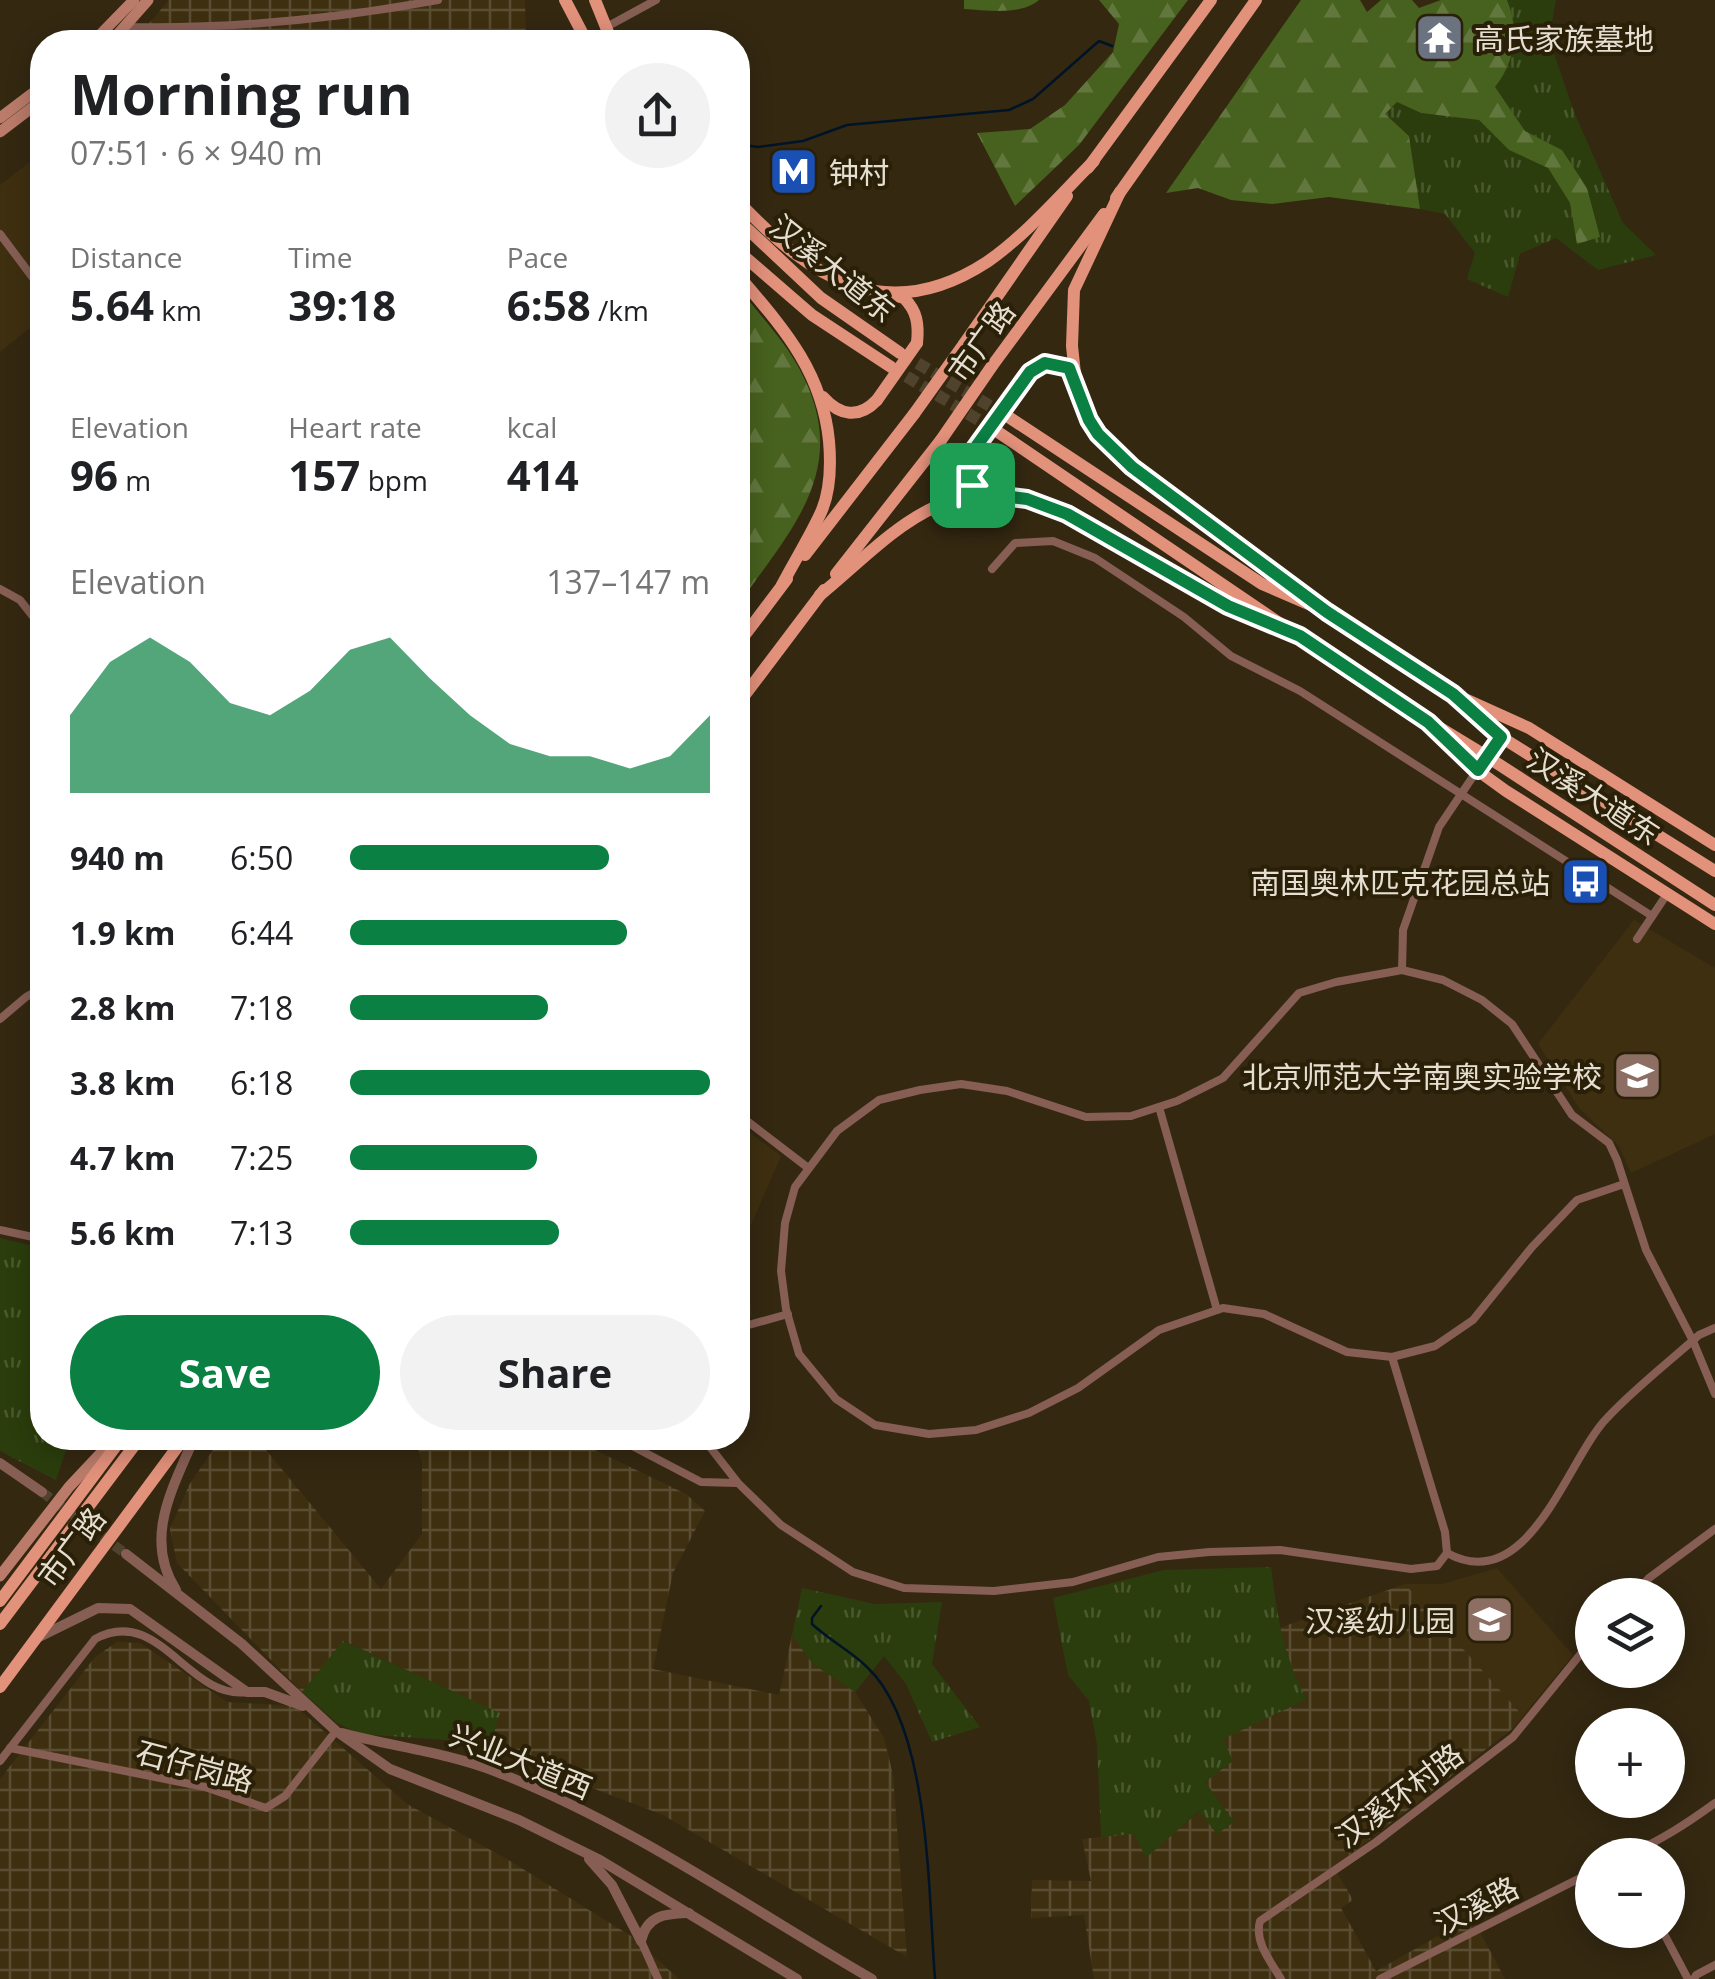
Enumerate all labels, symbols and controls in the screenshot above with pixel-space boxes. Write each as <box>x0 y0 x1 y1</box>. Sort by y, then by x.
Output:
temple icon: 高氏家族墓地 <box>1413 12 1465 64</box>
place label: 高氏家族墓地 <box>1474 18 1654 59</box>
text: Morning run <box>70 56 413 131</box>
button: share <box>605 63 710 168</box>
text: 07:51 · 6 × 940 m <box>70 131 323 174</box>
metro station icon: 钟村 <box>768 146 820 198</box>
place label: 钟村 <box>829 152 889 193</box>
street label: 汉溪大道东 <box>762 205 904 331</box>
text: Distance <box>70 238 183 276</box>
text: Time <box>288 238 352 276</box>
text: Pace <box>507 238 568 276</box>
text: 5.64 <box>70 276 154 333</box>
text: 39:18 <box>288 276 396 333</box>
text: 6:58 <box>507 276 591 333</box>
text: km <box>154 291 202 329</box>
text: /km <box>591 291 649 329</box>
street label: 市广路 <box>938 293 1024 389</box>
text: Elevation <box>70 408 189 446</box>
text: Heart rate <box>288 408 422 446</box>
text: kcal <box>507 408 557 446</box>
pin <box>930 443 1015 528</box>
text: 96 <box>70 446 118 503</box>
text: 157 <box>288 446 360 503</box>
text: 414 <box>507 446 579 503</box>
icon: arrive <box>945 458 1000 513</box>
text: m <box>118 461 151 499</box>
text: bpm <box>360 461 428 499</box>
text: Elevation <box>70 560 206 603</box>
text: 137–147 m <box>546 560 710 603</box>
street label: 汉溪大道东 <box>1520 738 1668 854</box>
text: 940 m <box>70 836 165 879</box>
text: 6:50 <box>230 836 293 879</box>
bus stop icon: 南国奥林匹克花园总站 <box>1559 856 1611 908</box>
place label: 南国奥林匹克花园总站 <box>1250 862 1550 903</box>
text: 1.9 km <box>70 911 175 954</box>
text: 6:44 <box>230 911 293 954</box>
text: 2.8 km <box>70 986 175 1029</box>
text: 7:18 <box>230 986 293 1029</box>
school or university icon: 北京师范大学南奥实验学校 <box>1611 1050 1663 1102</box>
place label: 北京师范大学南奥实验学校 <box>1242 1056 1602 1097</box>
text: 3.8 km <box>70 1061 175 1104</box>
text: 6:18 <box>230 1061 293 1104</box>
text: 4.7 km <box>70 1136 175 1179</box>
text: 7:25 <box>230 1136 293 1179</box>
text: 5.6 km <box>70 1211 175 1254</box>
text: 7:13 <box>230 1211 293 1254</box>
button: Save <box>70 1315 380 1430</box>
button: Share <box>400 1315 710 1430</box>
street label: 市广路 <box>28 1499 114 1595</box>
map controls <box>1575 1578 1685 1948</box>
button: layers <box>1575 1578 1685 1688</box>
school or university icon: 汉溪幼儿园 <box>1464 1594 1516 1646</box>
place label: 汉溪幼儿园 <box>1305 1600 1455 1641</box>
button: + <box>1575 1708 1685 1818</box>
street label: 兴业大道西 <box>444 1714 598 1808</box>
street label: 石仔岗路 <box>132 1731 258 1801</box>
street label: 汉溪环村路 <box>1327 1733 1471 1857</box>
button: − <box>1575 1838 1685 1948</box>
street label: 汉溪路 <box>1427 1866 1525 1944</box>

